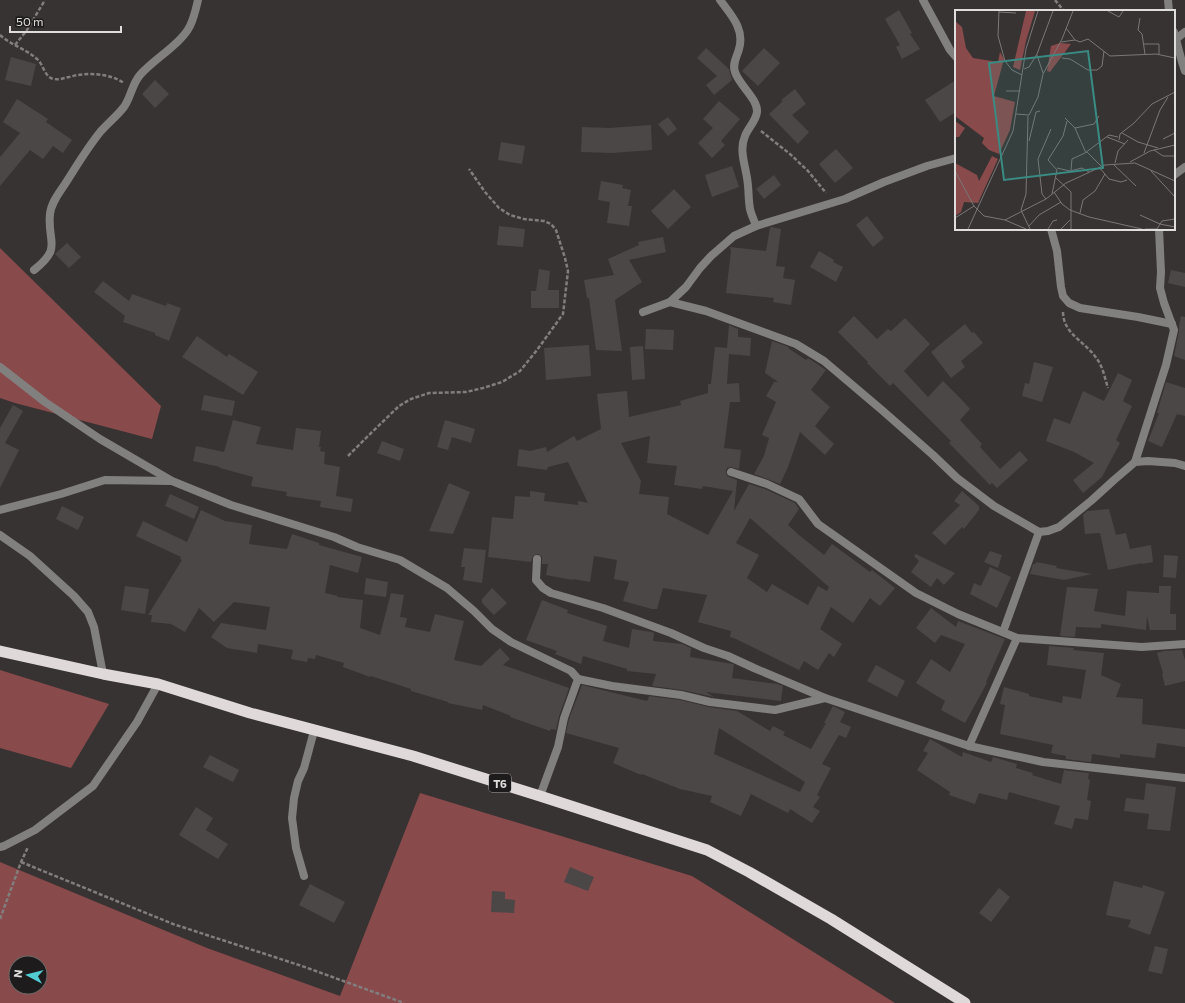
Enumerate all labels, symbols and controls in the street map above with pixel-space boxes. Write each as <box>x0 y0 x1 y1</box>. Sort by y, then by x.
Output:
scale bar <box>10 8 121 34</box>
inset map <box>955 10 1175 230</box>
text: 50 m <box>16 14 44 28</box>
road number: T6 <box>489 774 511 792</box>
north arrow <box>8 955 48 995</box>
text: N <box>11 969 25 979</box>

